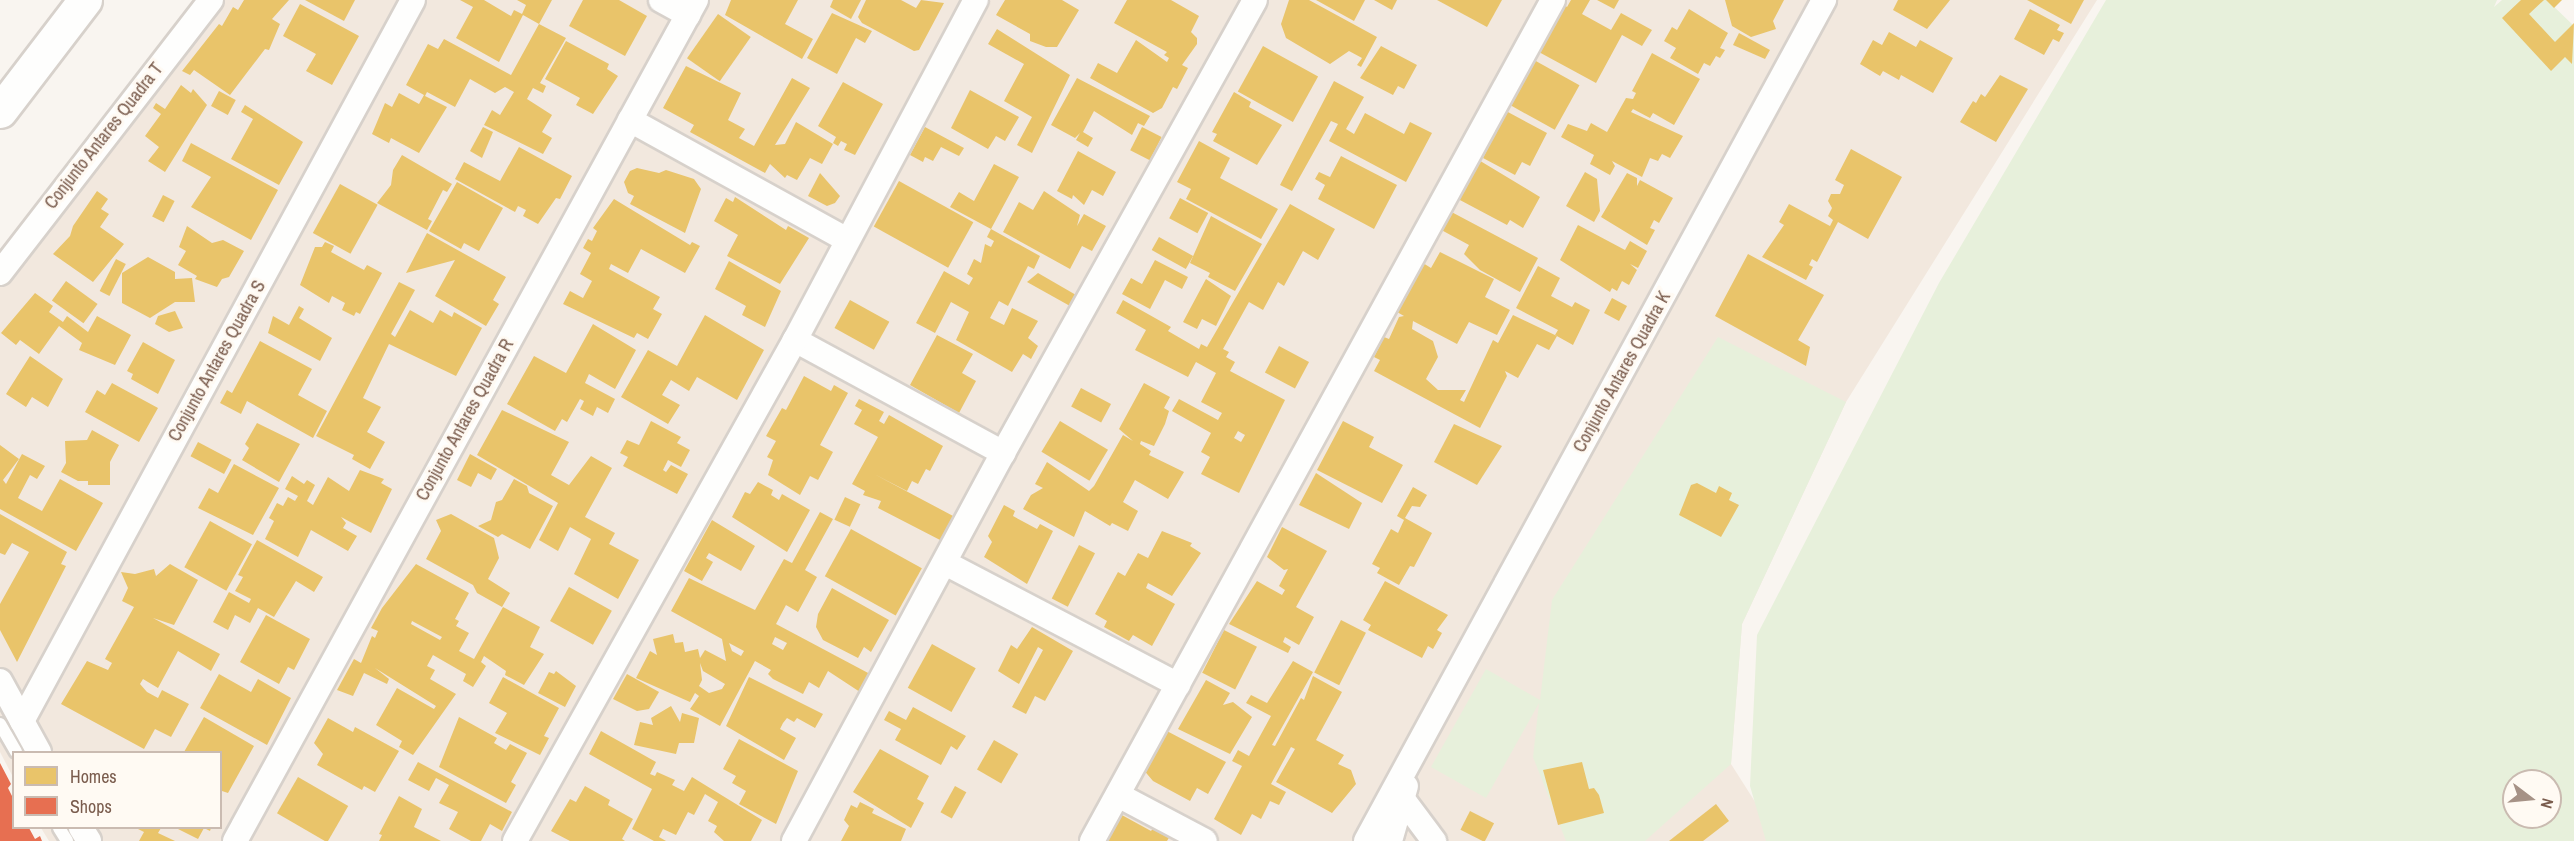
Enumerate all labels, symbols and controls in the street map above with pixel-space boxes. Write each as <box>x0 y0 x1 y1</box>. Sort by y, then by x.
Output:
street label: Conjunto Antares Quadra T <box>40 58 168 214</box>
street label: Conjunto Antares Quadra S <box>164 276 270 446</box>
street label: Conjunto Antares Quadra K <box>1569 287 1675 457</box>
street label: Conjunto Antares Quadra R <box>411 335 519 505</box>
legend <box>12 751 222 829</box>
text: Homes <box>70 764 117 789</box>
north arrow <box>2502 769 2562 829</box>
text: Shops <box>70 794 112 819</box>
text: N <box>2536 796 2559 811</box>

